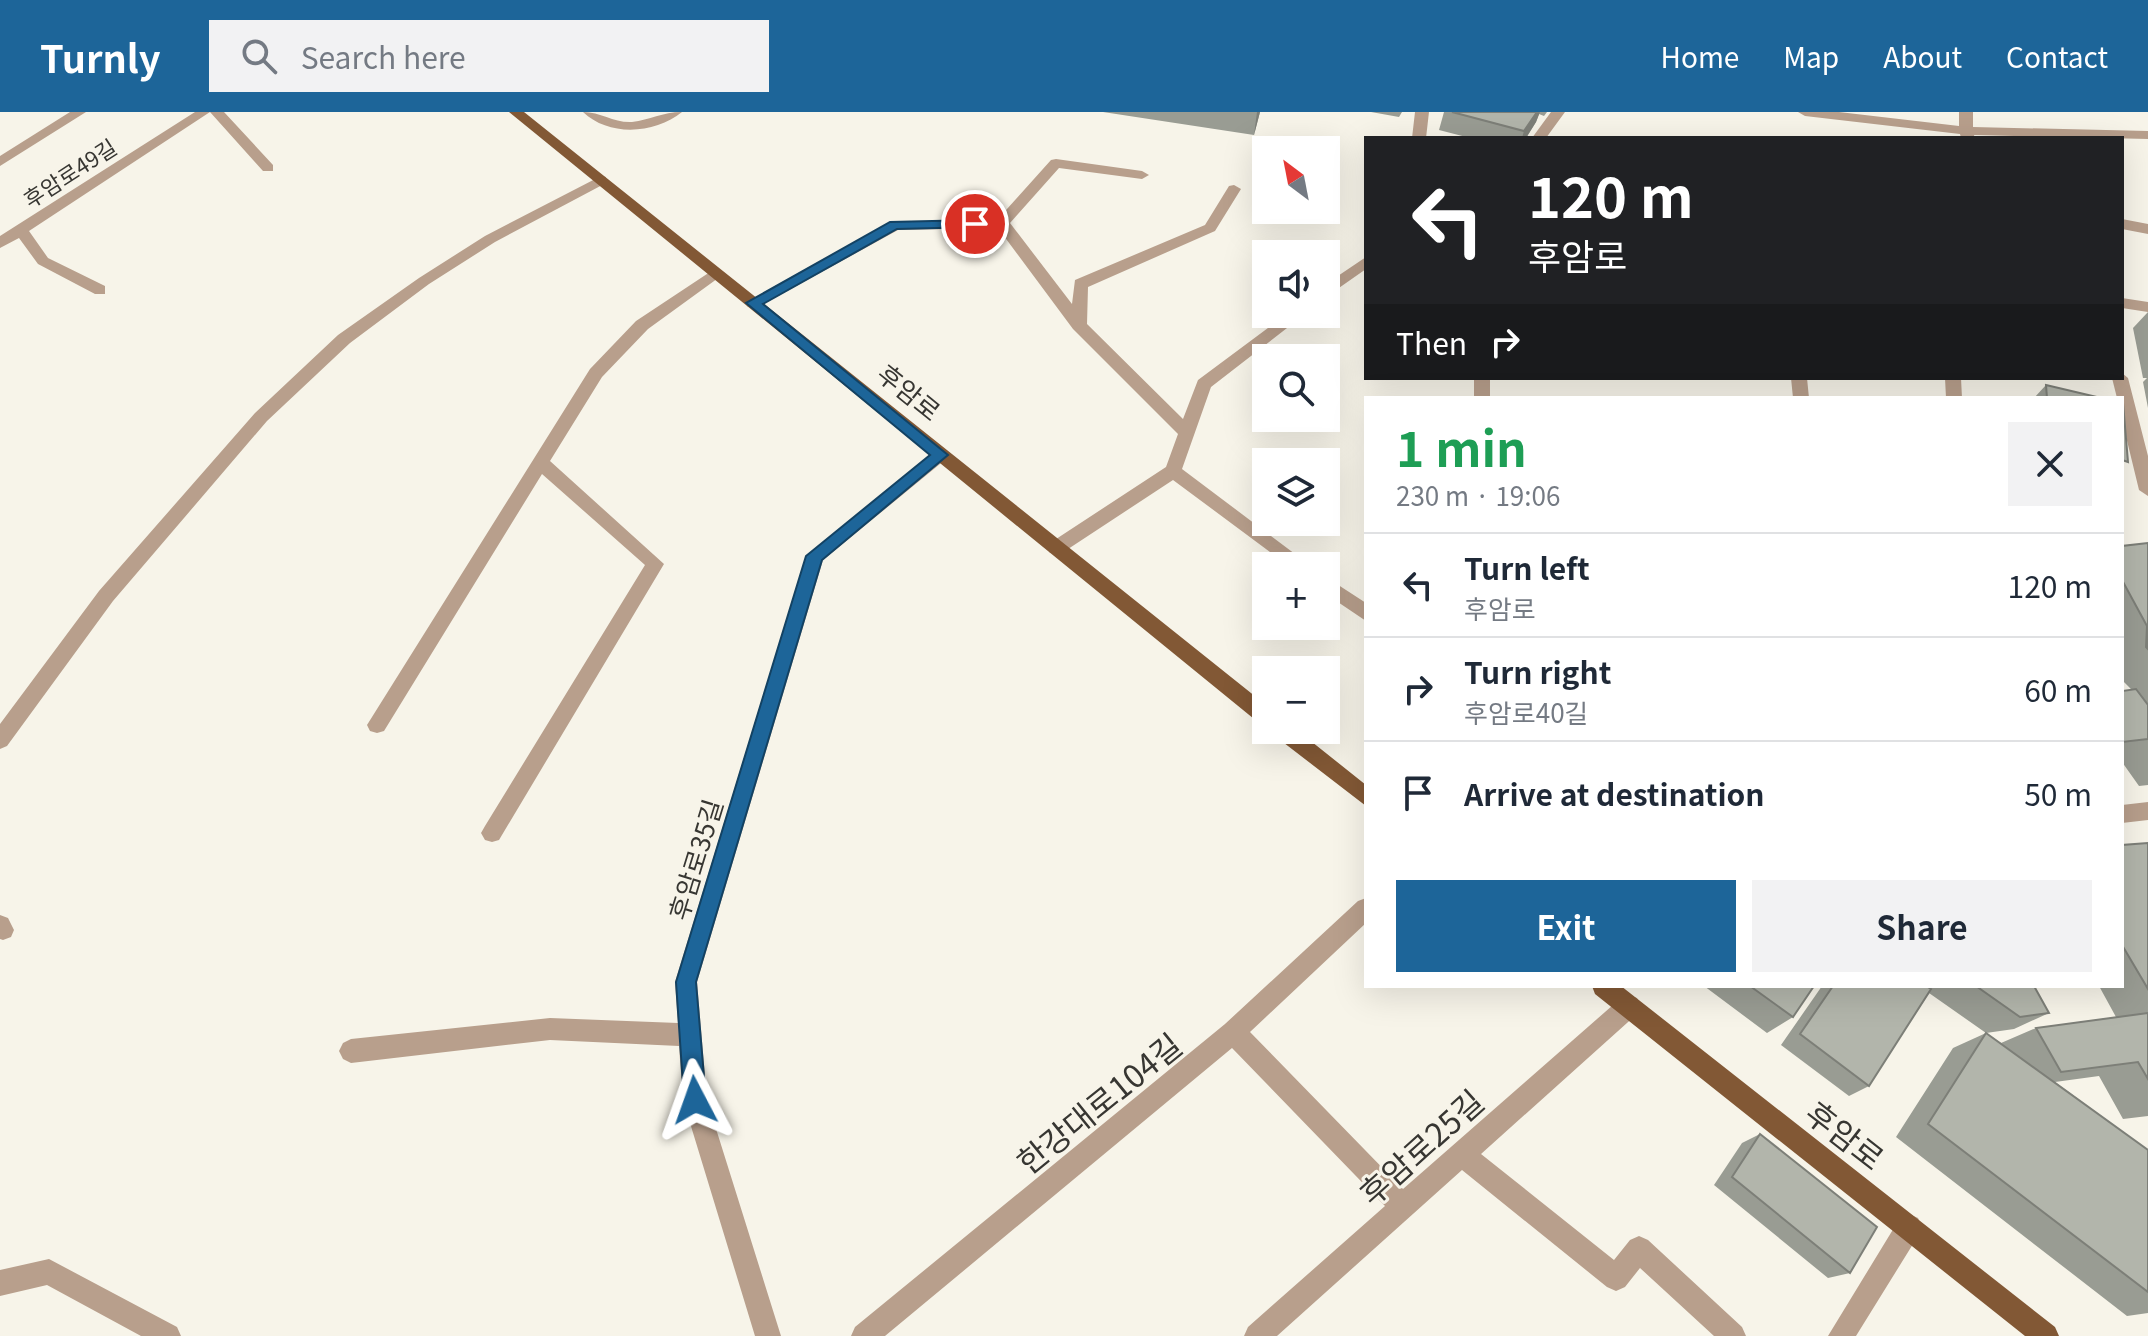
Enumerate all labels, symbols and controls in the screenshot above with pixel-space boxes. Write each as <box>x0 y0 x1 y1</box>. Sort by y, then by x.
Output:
search box <box>209 20 769 92</box>
text: Turnly <box>40 29 161 84</box>
icon: search <box>237 34 281 78</box>
text: Search here <box>301 34 466 78</box>
text: Home <box>1661 36 1739 76</box>
text: Map <box>1783 36 1839 76</box>
text: About <box>1883 36 1962 76</box>
text: Contact <box>2006 36 2108 76</box>
street label: 후암로49길 <box>16 130 122 214</box>
north arrow <box>1252 136 1340 224</box>
map controls <box>1252 136 1340 744</box>
text: 120 m <box>1528 153 1694 234</box>
icon: left <box>1396 168 1500 272</box>
pin <box>941 190 1009 258</box>
icon: arrive <box>953 202 997 246</box>
text: 후암로 <box>1528 228 1627 280</box>
button: sound <box>1252 240 1340 328</box>
text: Then <box>1396 320 1467 364</box>
icon: right <box>1483 320 1527 364</box>
button: search <box>1252 344 1340 432</box>
street label: 후암로 <box>870 354 950 428</box>
text: 1 min <box>1396 411 1527 481</box>
button: close <box>2008 422 2092 506</box>
button: layers <box>1252 448 1340 536</box>
text: 230 m · 19:06 <box>1396 476 1560 513</box>
text: Turn left <box>1464 545 1590 589</box>
button: + <box>1252 552 1340 640</box>
icon: left <box>1396 563 1440 607</box>
text: 120 m <box>2008 563 2092 607</box>
text: 후암로 <box>1464 589 1536 626</box>
text: Turn right <box>1464 649 1611 693</box>
button: − <box>1252 656 1340 744</box>
icon: right <box>1396 667 1440 711</box>
text: 60 m <box>2024 667 2092 711</box>
text: 후암로40길 <box>1464 693 1589 730</box>
icon: arrive <box>1396 771 1440 815</box>
text: Arrive at destination <box>1464 771 1765 815</box>
text: 50 m <box>2024 771 2092 815</box>
street label: 후암로35길 <box>658 794 730 924</box>
button: Exit <box>1396 880 1736 972</box>
button: Share <box>1752 880 2092 972</box>
street label: 한강대로104길 <box>1006 1021 1190 1183</box>
position arrow <box>653 1058 737 1142</box>
street label: 후암로25길 <box>1348 1078 1492 1214</box>
street label: 후암로 <box>1797 1089 1895 1179</box>

